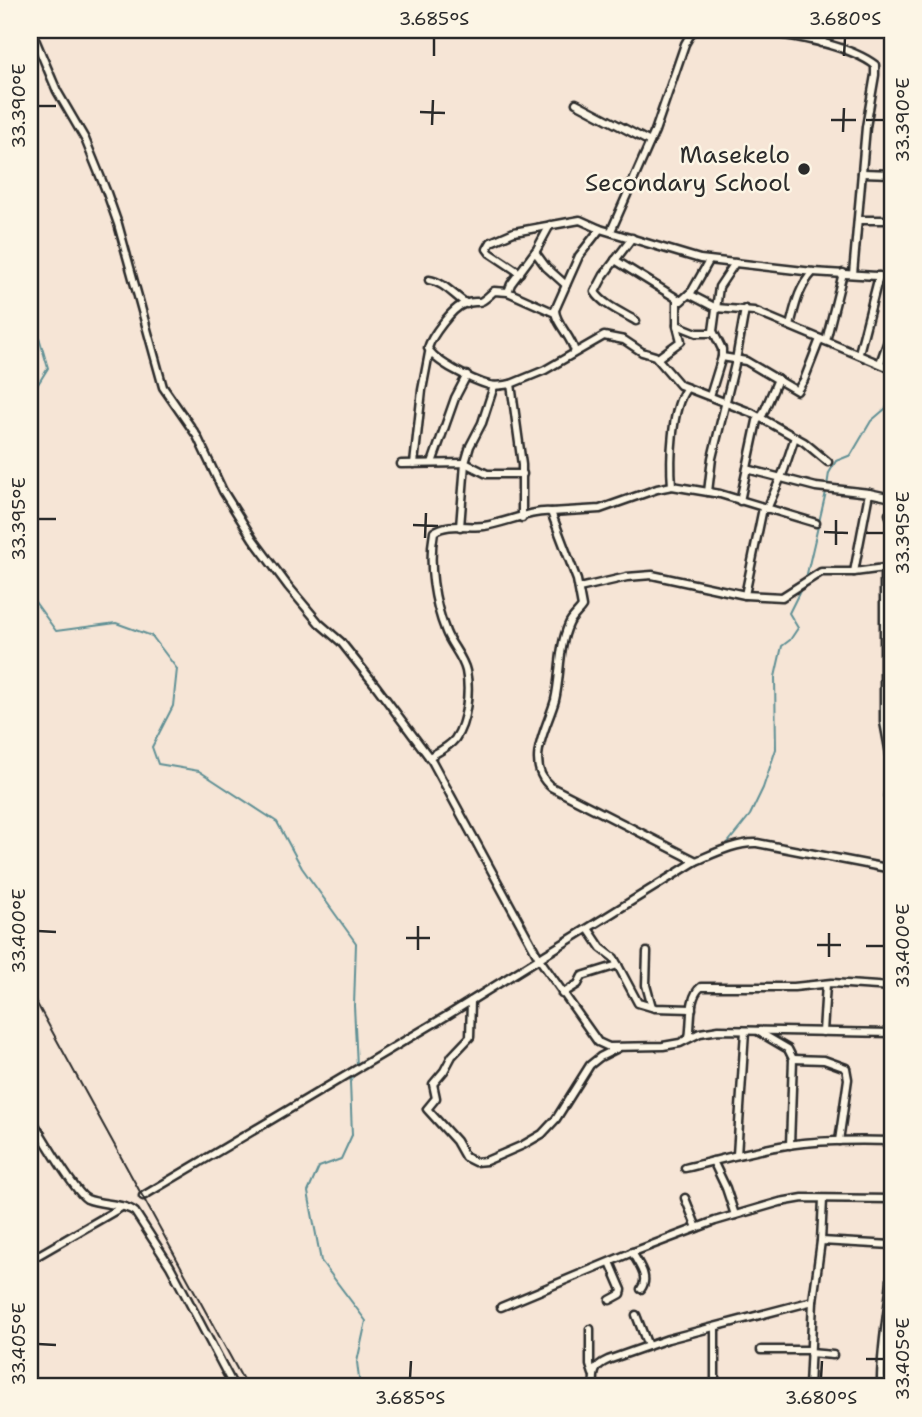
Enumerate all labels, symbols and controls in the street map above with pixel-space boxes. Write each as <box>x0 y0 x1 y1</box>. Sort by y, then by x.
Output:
text: 3.685°S <box>399 7 469 31</box>
text: 3.680°S <box>809 7 881 31</box>
text: 33.390°E <box>7 64 31 148</box>
text: 33.390°E <box>891 78 915 162</box>
place label: Masekelo Secondary School <box>585 139 791 199</box>
marker: Masekelo Secondary School <box>796 161 812 177</box>
text: 33.395°E <box>7 477 31 561</box>
text: 33.395°E <box>891 491 915 575</box>
text: 33.400°E <box>7 889 31 973</box>
text: 33.400°E <box>891 904 915 988</box>
text: 33.405°E <box>7 1302 31 1386</box>
text: 33.405°E <box>891 1317 915 1401</box>
text: 3.685°S <box>375 1386 445 1410</box>
text: 3.680°S <box>785 1386 857 1410</box>

